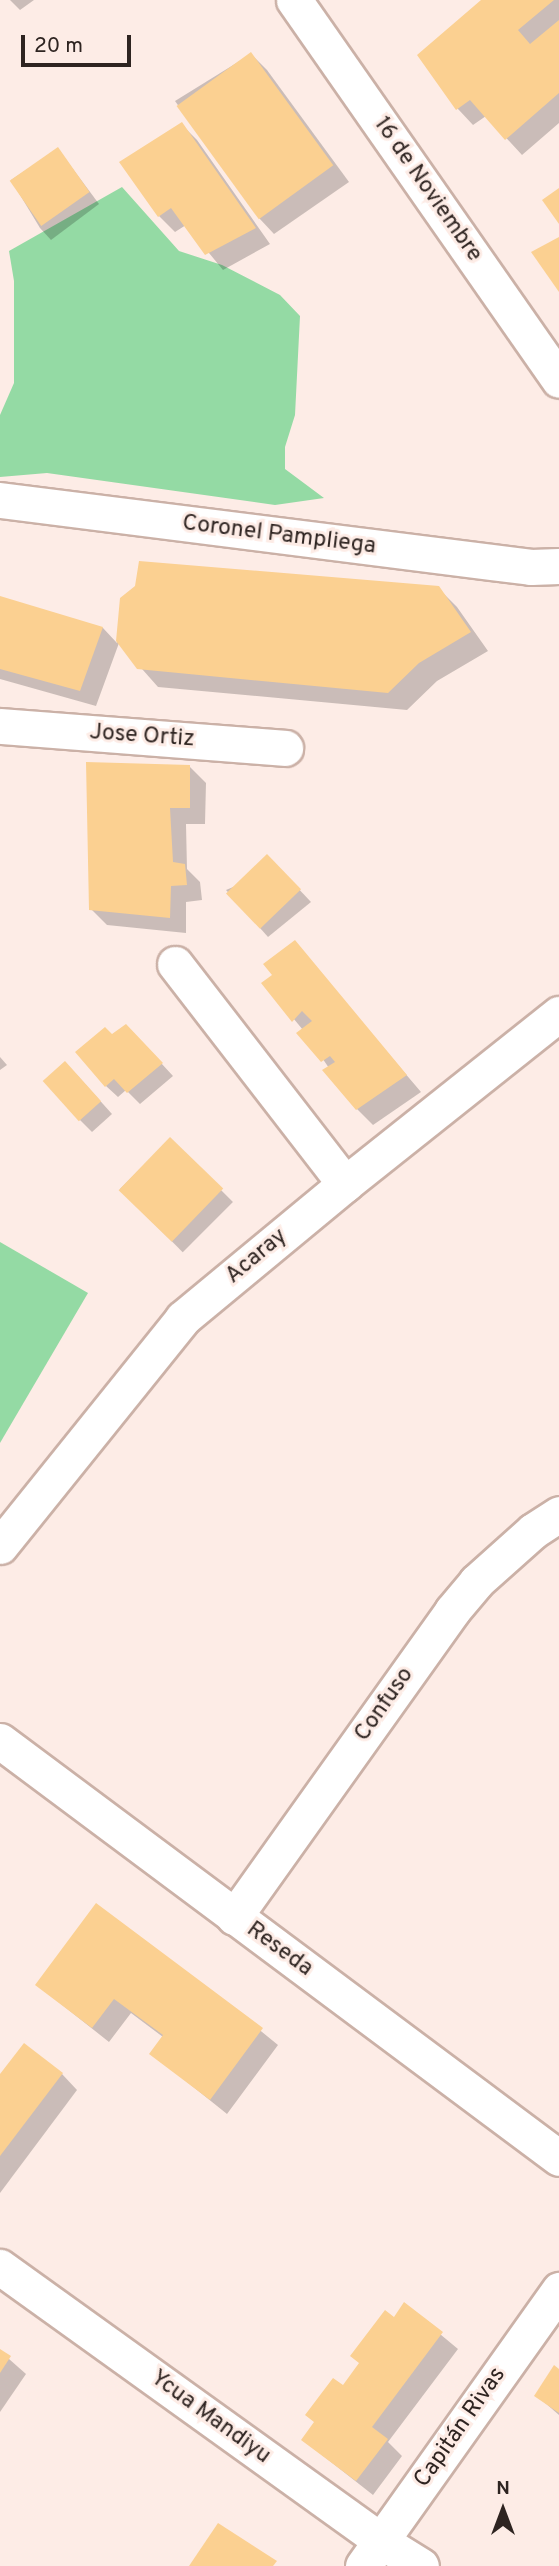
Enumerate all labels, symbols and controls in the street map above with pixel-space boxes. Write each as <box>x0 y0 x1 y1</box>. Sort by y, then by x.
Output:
scale bar <box>24 21 135 65</box>
text: 20 m <box>34 33 83 60</box>
street label: 16 de Noviembre <box>367 112 487 268</box>
street label: Coronel Pampliega <box>181 510 377 562</box>
street label: Jose Ortiz <box>88 720 196 754</box>
street label: Acaray <box>221 1223 293 1291</box>
street label: Confuso <box>350 1663 420 1747</box>
street label: Reseda <box>240 1917 318 1983</box>
street label: Capitán Rivas <box>409 2362 513 2494</box>
street label: Ycua Mandiyu <box>145 2365 275 2471</box>
north arrow <box>468 2475 538 2545</box>
text: N <box>496 2477 510 2501</box>

